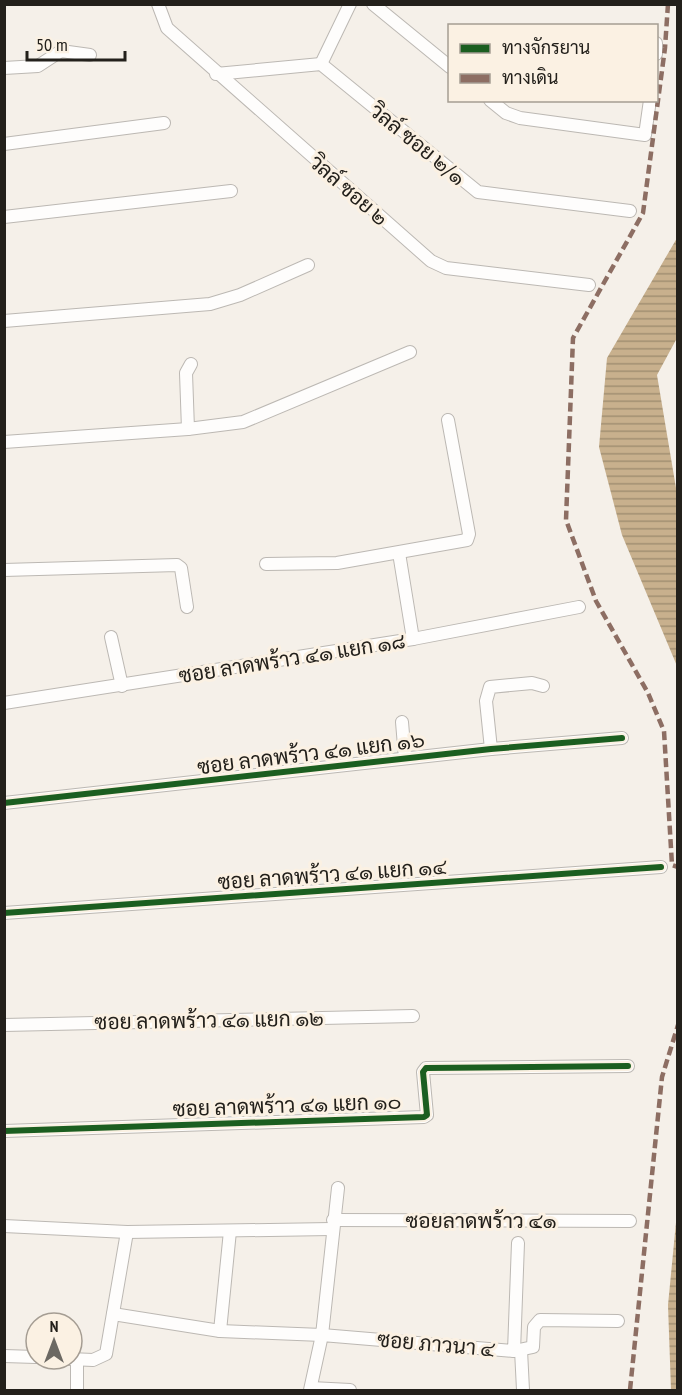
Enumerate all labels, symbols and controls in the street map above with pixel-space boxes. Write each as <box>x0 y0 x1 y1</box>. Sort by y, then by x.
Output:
scale bar <box>27 24 124 62</box>
legend <box>448 24 658 102</box>
text: 50 m <box>36 33 68 56</box>
text: ทางจักรยาน <box>502 36 590 59</box>
text: ทางเดิน <box>502 66 558 89</box>
street label: วิลล์ ซอย ๒/๑ <box>364 97 472 191</box>
street label: วิลล์ ซอย ๒ <box>304 148 394 232</box>
street label: ซอย ลาดพร้าว ๔๑ แยก ๑๘ <box>177 627 407 689</box>
street label: ซอย ลาดพร้าว ๔๑ แยก ๑๖ <box>196 726 426 780</box>
street label: ซอย ลาดพร้าว ๔๑ แยก ๑๔ <box>217 852 448 895</box>
street label: ซอย ลาดพร้าว ๔๑ แยก ๑๒ <box>94 1005 324 1035</box>
street label: ซอย ลาดพร้าว ๔๑ แยก ๑๐ <box>172 1088 402 1122</box>
street label: ซอยลาดพร้าว ๔๑ <box>405 1207 557 1234</box>
north arrow <box>24 1311 84 1371</box>
text: N <box>50 1316 58 1336</box>
street label: ซอย ภาวนา ๔ <box>376 1325 497 1363</box>

